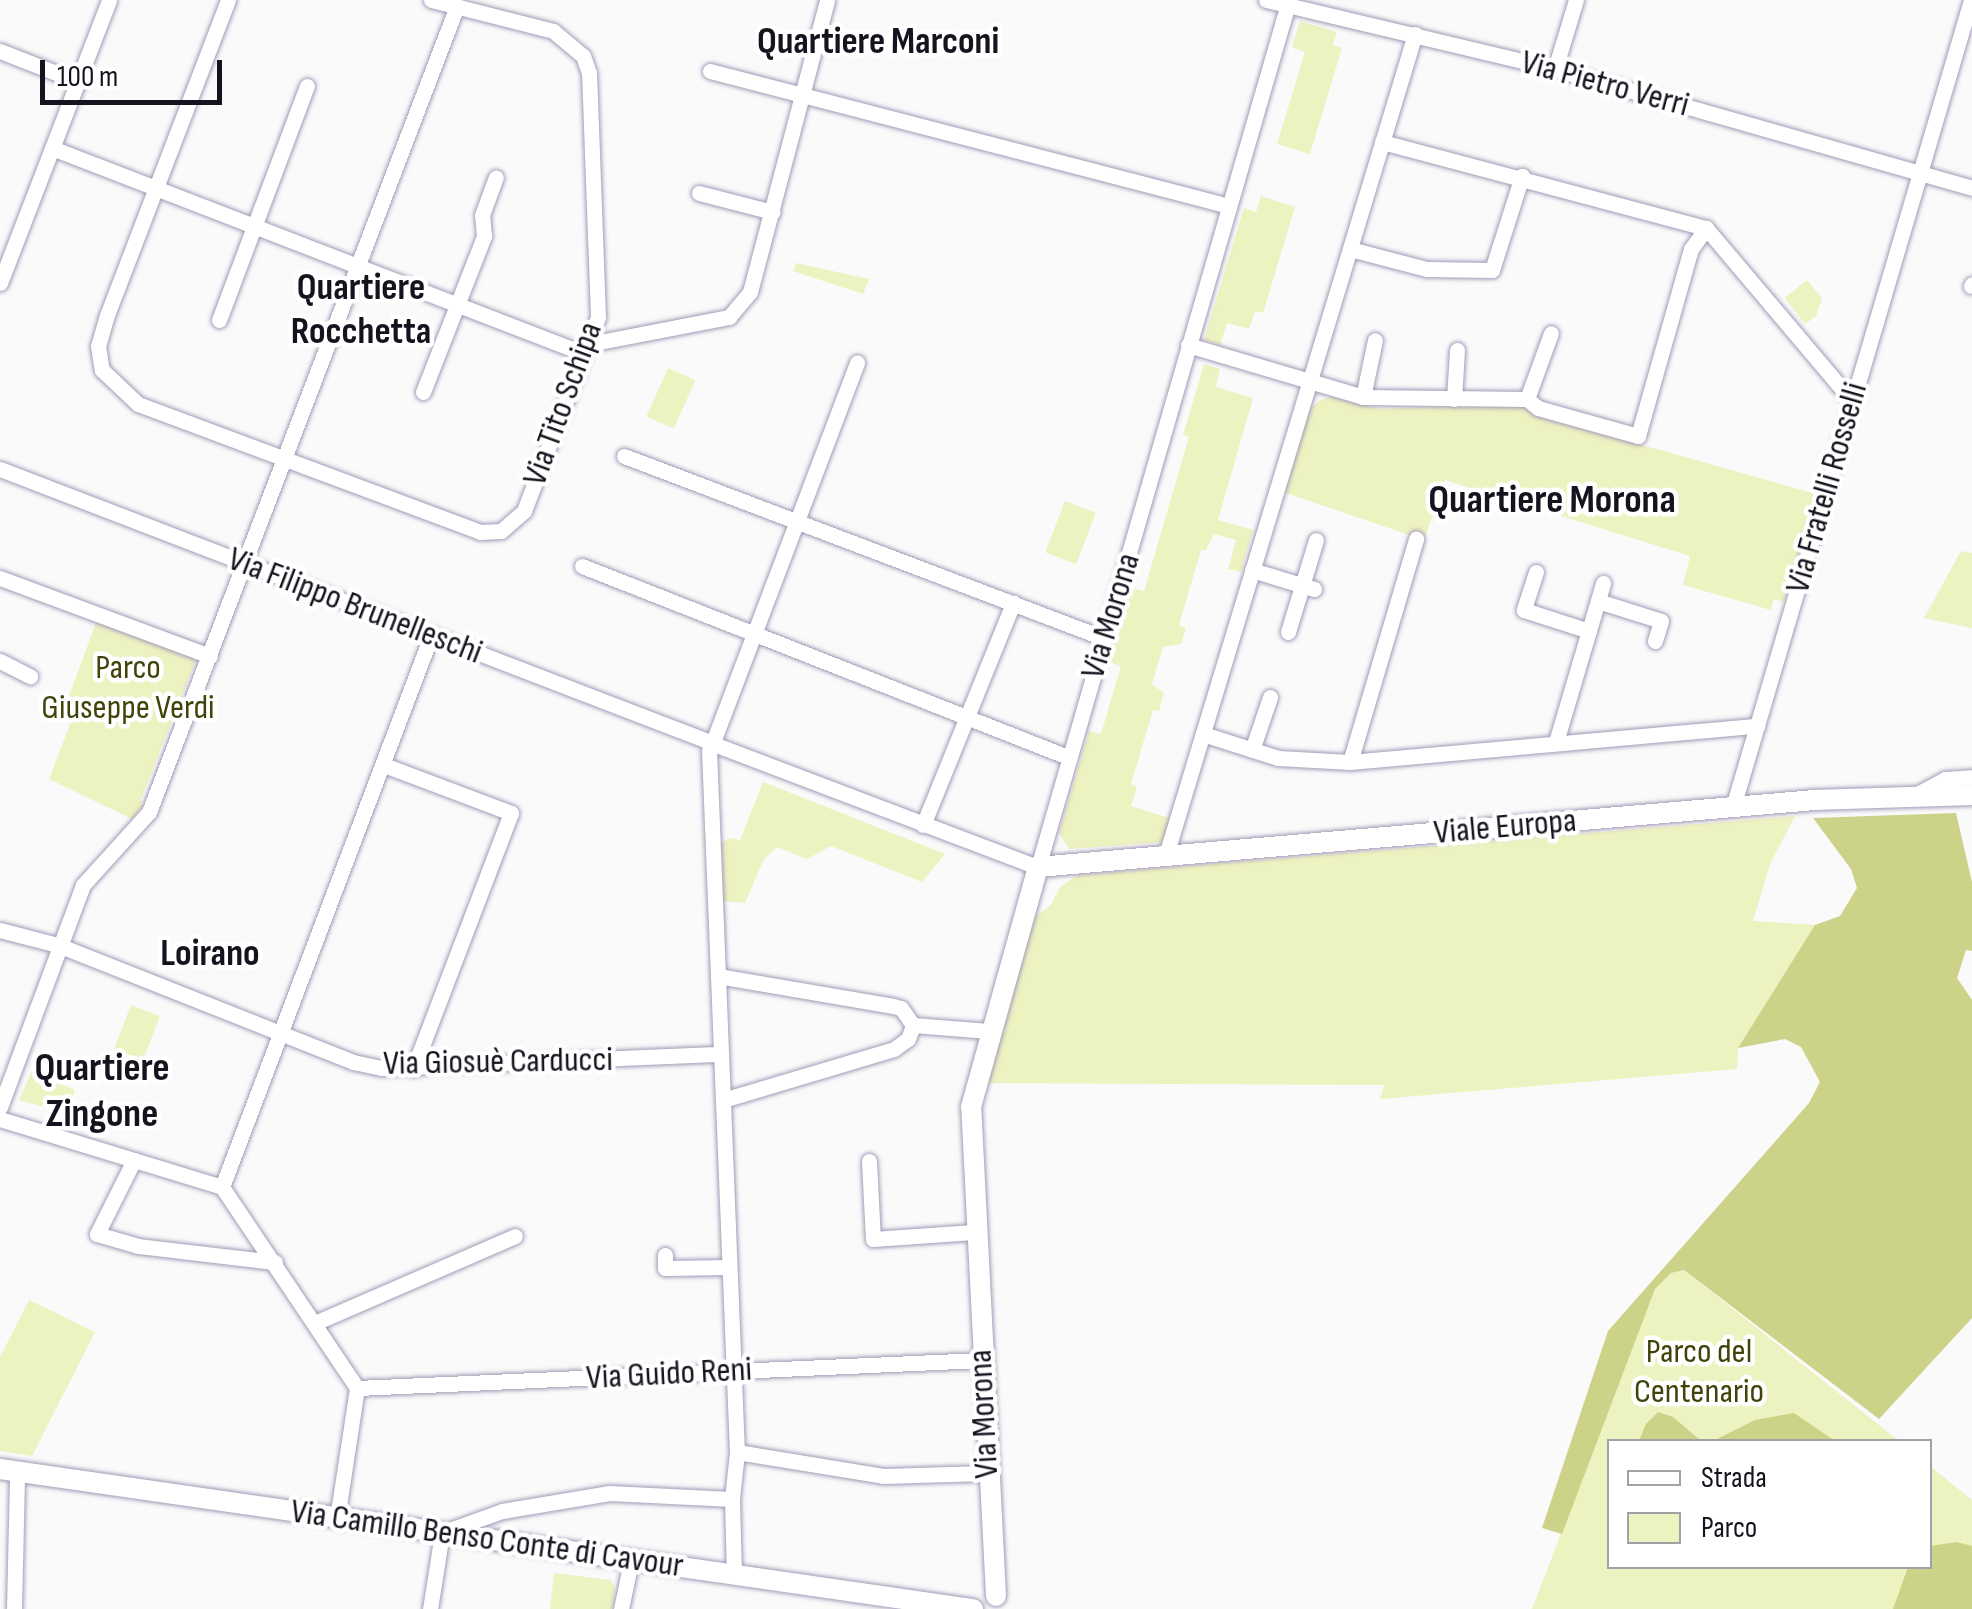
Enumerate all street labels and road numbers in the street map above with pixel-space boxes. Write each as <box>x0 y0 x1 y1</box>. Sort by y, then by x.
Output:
street label: Via Pietro Verri <box>1516 41 1694 127</box>
street label: Via Tito Schipa <box>514 317 612 491</box>
street label: Via Fratelli Rosselli <box>1777 378 1877 598</box>
street label: Via Filippo Brunelleschi <box>222 538 488 674</box>
street label: Via Morona <box>1072 548 1150 684</box>
street label: Viale Europa <box>1432 800 1578 854</box>
street label: Via Giosuè Carducci <box>383 1039 613 1085</box>
street label: Via Morona <box>960 1348 1008 1480</box>
street label: Via Guido Reni <box>585 1349 753 1399</box>
street label: Via Camillo Benso Conte di Cavour <box>288 1491 686 1587</box>

